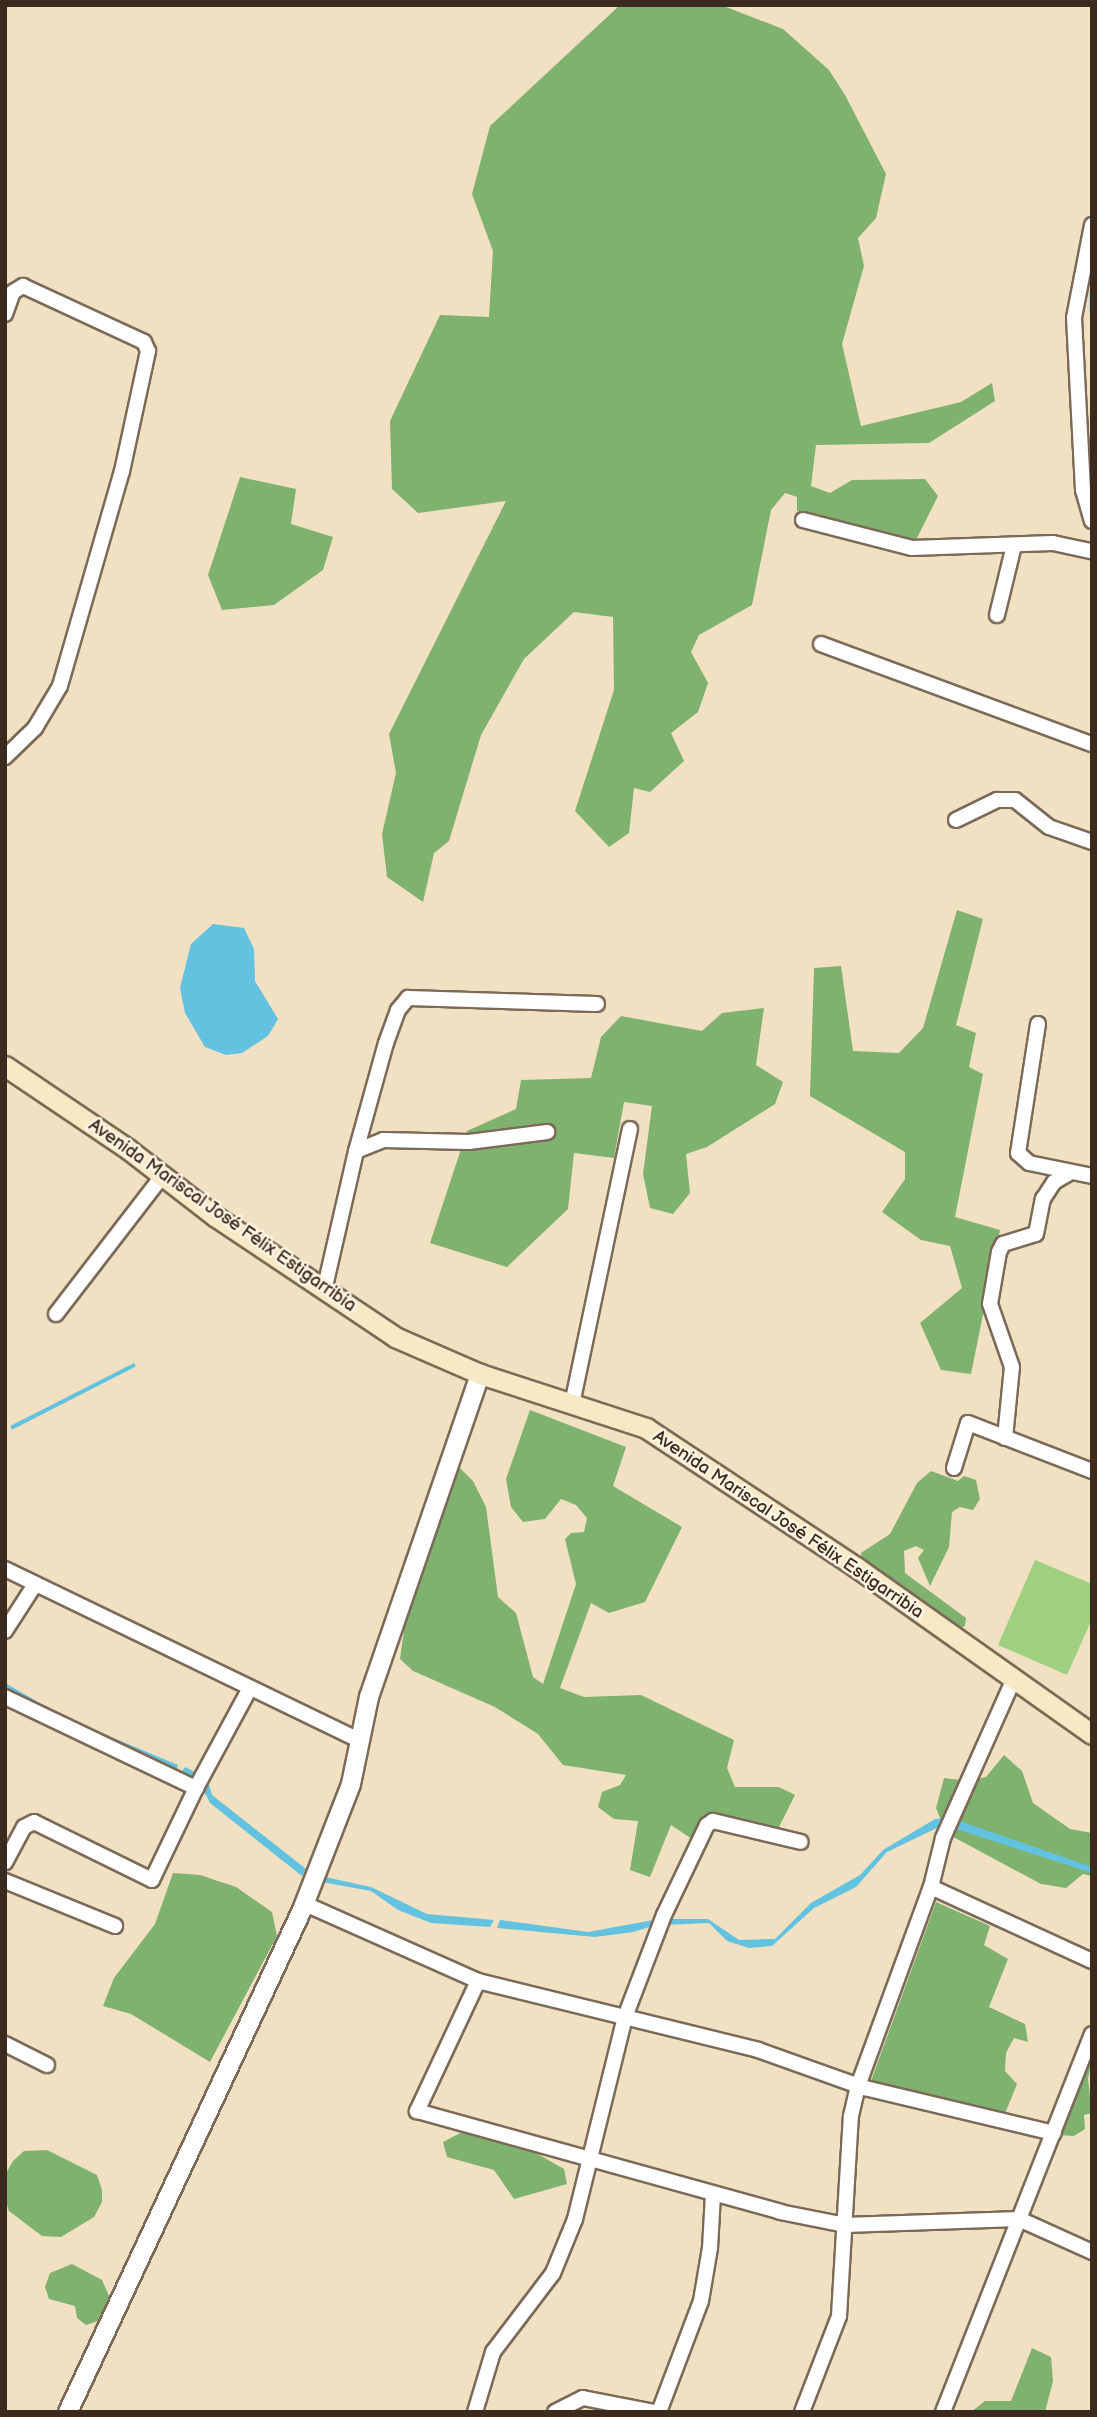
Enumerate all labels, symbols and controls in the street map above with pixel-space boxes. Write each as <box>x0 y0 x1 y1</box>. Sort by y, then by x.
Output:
street label: Avenida Mariscal José Félix Estigarribia <box>84 1115 360 1317</box>
street label: Avenida Mariscal José Félix Estigarribia <box>648 1426 928 1624</box>

